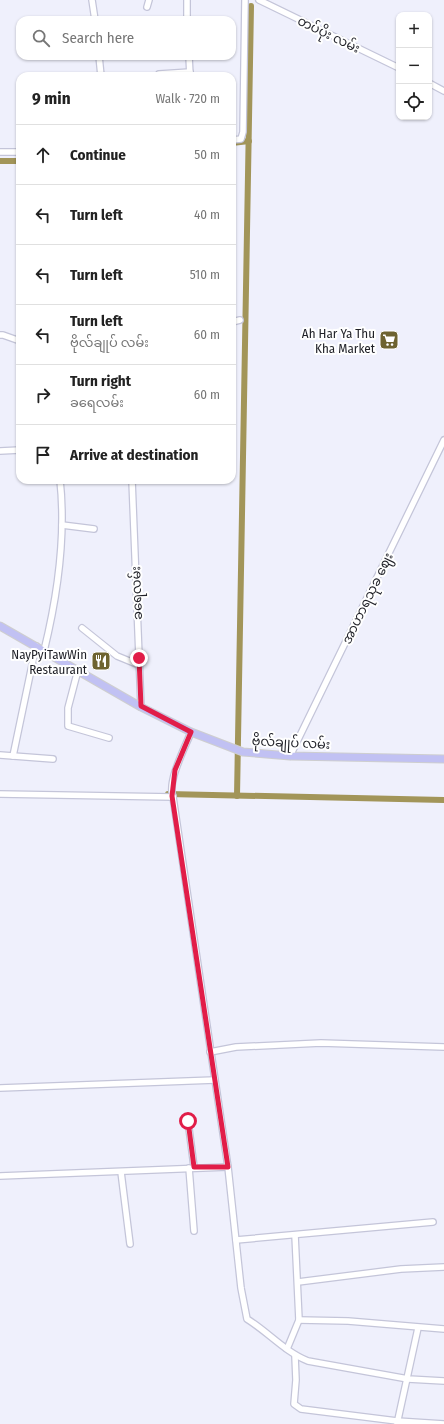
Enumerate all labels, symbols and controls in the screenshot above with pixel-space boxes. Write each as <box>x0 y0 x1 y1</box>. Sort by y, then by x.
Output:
street label: တပ်ပိုး လမ်း <box>294 12 363 59</box>
map controls <box>396 12 432 120</box>
button: + <box>396 12 432 48</box>
search box <box>16 16 236 60</box>
icon: search <box>30 27 52 49</box>
text: Search here <box>62 29 134 47</box>
button: − <box>396 48 432 84</box>
button: locate <box>396 84 432 120</box>
text: 9 min <box>32 88 71 109</box>
text: Walk · 720 m <box>155 91 220 106</box>
icon: ahead <box>32 144 54 166</box>
text: Continue <box>70 146 126 164</box>
text: 50 m <box>194 147 220 162</box>
icon: left <box>32 204 54 226</box>
text: Turn left <box>70 206 123 224</box>
text: 40 m <box>194 207 220 222</box>
icon: left <box>32 264 54 286</box>
text: Turn left <box>70 266 123 284</box>
text: 510 m <box>190 267 220 282</box>
text: Turn left <box>70 312 123 330</box>
icon: left <box>32 324 54 346</box>
place label: Ah Har Ya Thu Kha Market <box>302 326 376 356</box>
text: 60 m <box>194 327 220 342</box>
supermarket icon: Ah Har Ya Thu Kha Market <box>378 329 400 351</box>
text: ဗိုလ်ချုပ် လမ်း <box>70 335 149 350</box>
text: Turn right <box>70 372 131 390</box>
icon: right <box>32 384 54 406</box>
text: 60 m <box>194 387 220 402</box>
text: ခရေလမ်း <box>70 395 124 410</box>
icon: arrive <box>32 444 54 466</box>
text: Arrive at destination <box>70 446 198 464</box>
street label: အာဟာရသုခ ဈေး <box>339 550 399 648</box>
street label: ခရေလမ်း <box>127 566 148 620</box>
place label: NayPyiTawWin Restaurant <box>11 647 88 677</box>
route end <box>130 649 148 667</box>
restaurant icon: NayPyiTawWin Restaurant <box>90 650 112 672</box>
street label: ဗိုလ်ချုပ် လမ်း <box>251 732 331 755</box>
route start <box>179 1112 197 1130</box>

